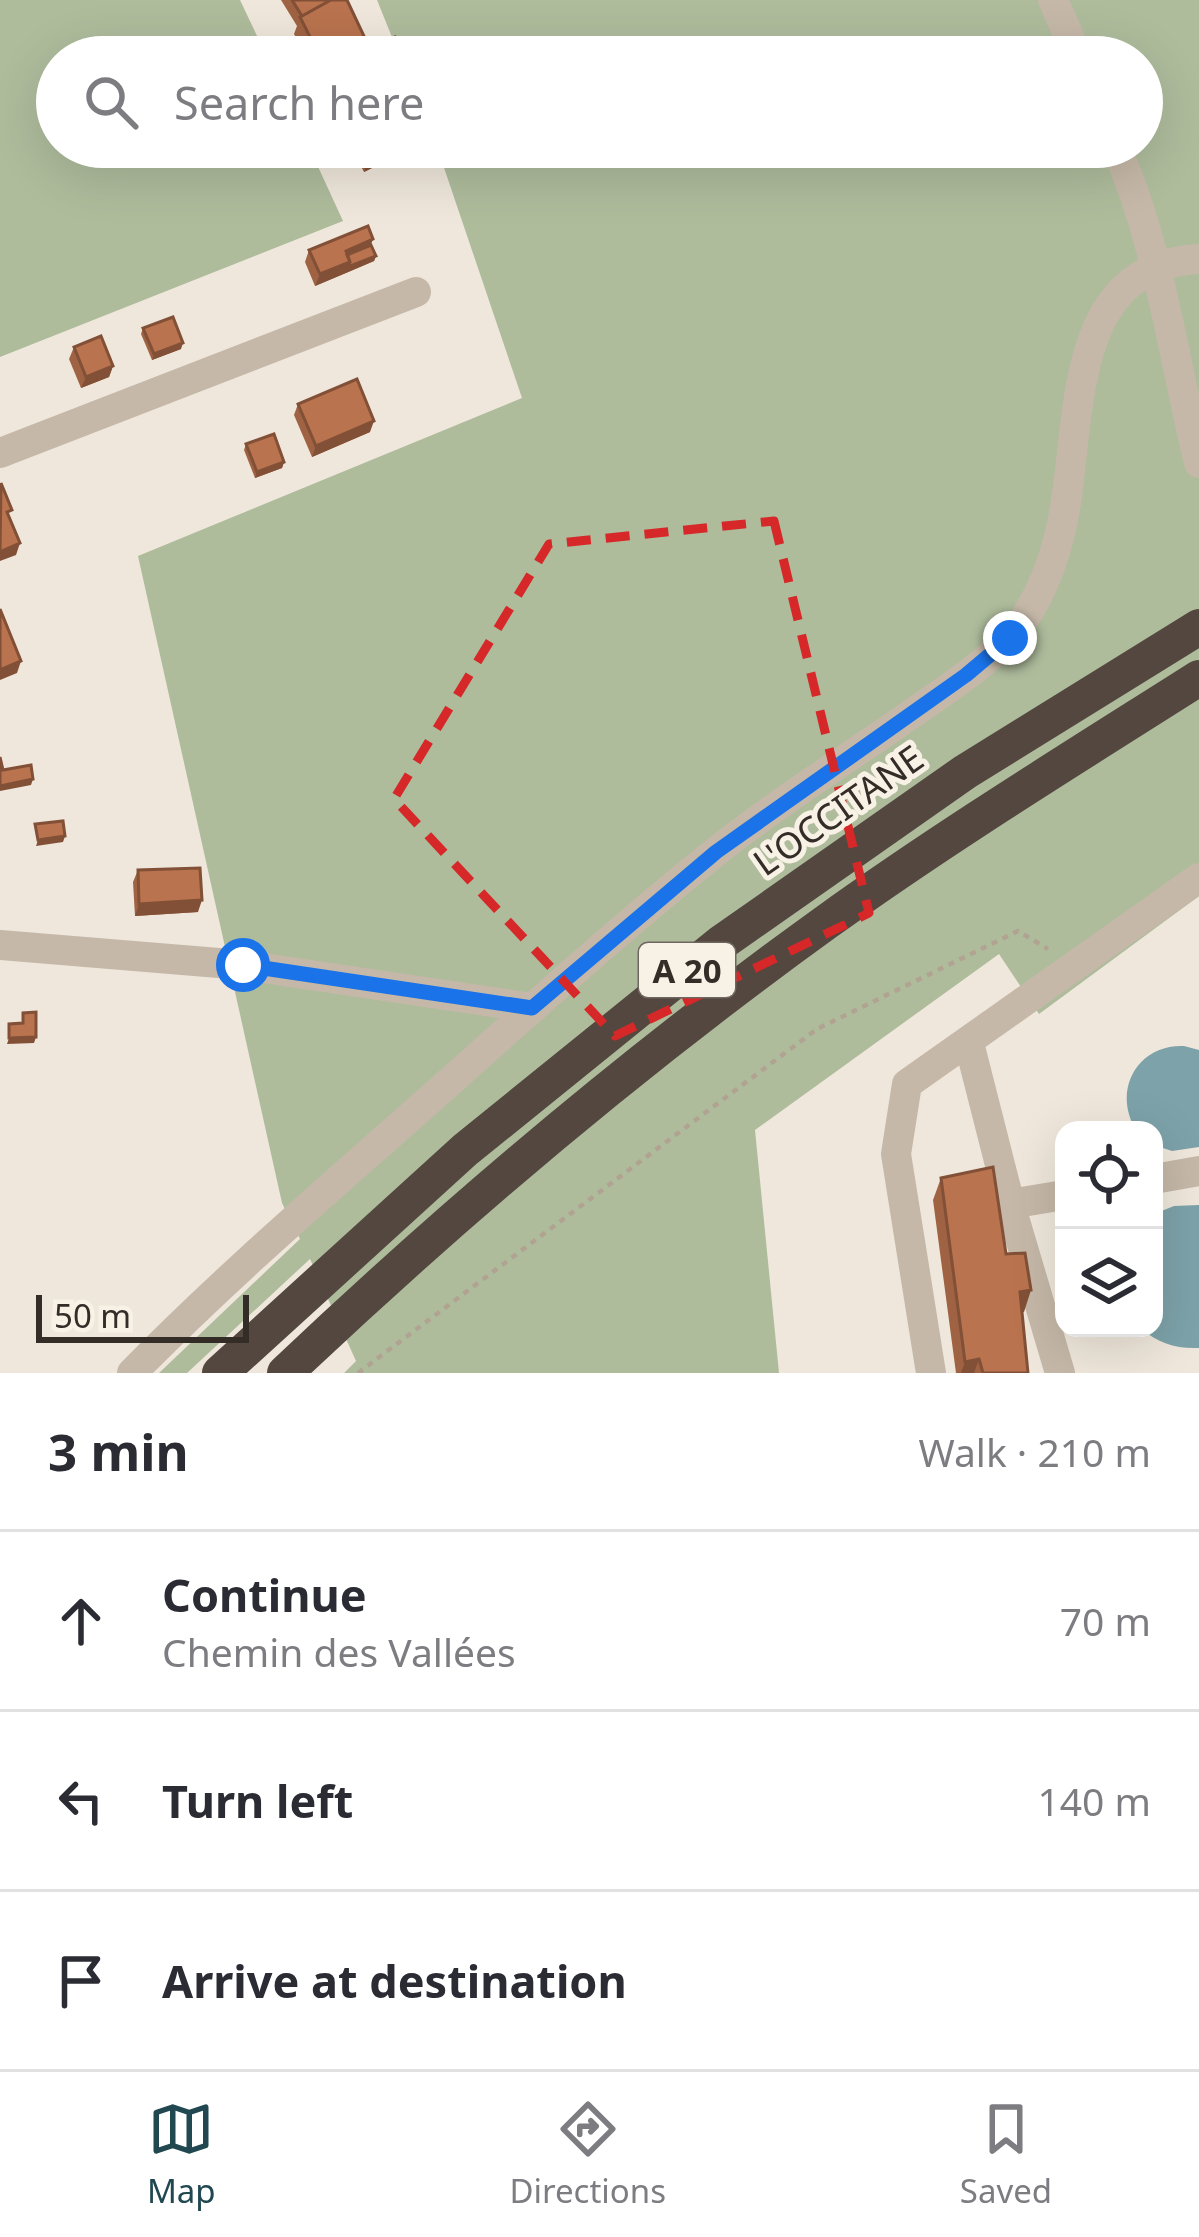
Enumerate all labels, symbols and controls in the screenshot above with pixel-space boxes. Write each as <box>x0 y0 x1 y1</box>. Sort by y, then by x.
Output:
search box <box>36 36 1163 168</box>
icon: search <box>78 69 144 135</box>
text: Search here <box>174 72 424 133</box>
route end <box>983 611 1037 665</box>
street label: L'OCCITANE <box>743 733 933 887</box>
route start <box>216 938 270 992</box>
road number: A 20 <box>639 943 735 997</box>
map controls <box>1055 1121 1163 1337</box>
button: locate <box>1055 1121 1163 1229</box>
button: layers <box>1055 1229 1163 1337</box>
scale bar <box>36 1289 249 1342</box>
text: 50 m <box>54 1293 131 1338</box>
text: 3 min <box>48 1416 189 1486</box>
text: Walk · 210 m <box>918 1425 1151 1478</box>
text: Continue <box>162 1564 367 1625</box>
icon: ahead <box>48 1588 114 1654</box>
text: 70 m <box>1060 1594 1151 1647</box>
text: Chemin des Vallées <box>162 1625 516 1678</box>
icon: left <box>48 1768 114 1834</box>
text: Turn left <box>162 1770 353 1831</box>
text: 140 m <box>1037 1774 1151 1827</box>
icon: arrive <box>48 1948 114 2014</box>
text: Arrive at destination <box>162 1950 627 2011</box>
tab: Map <box>147 2096 216 2213</box>
tab: Directions <box>509 2096 666 2213</box>
tab: Saved <box>960 2096 1052 2213</box>

